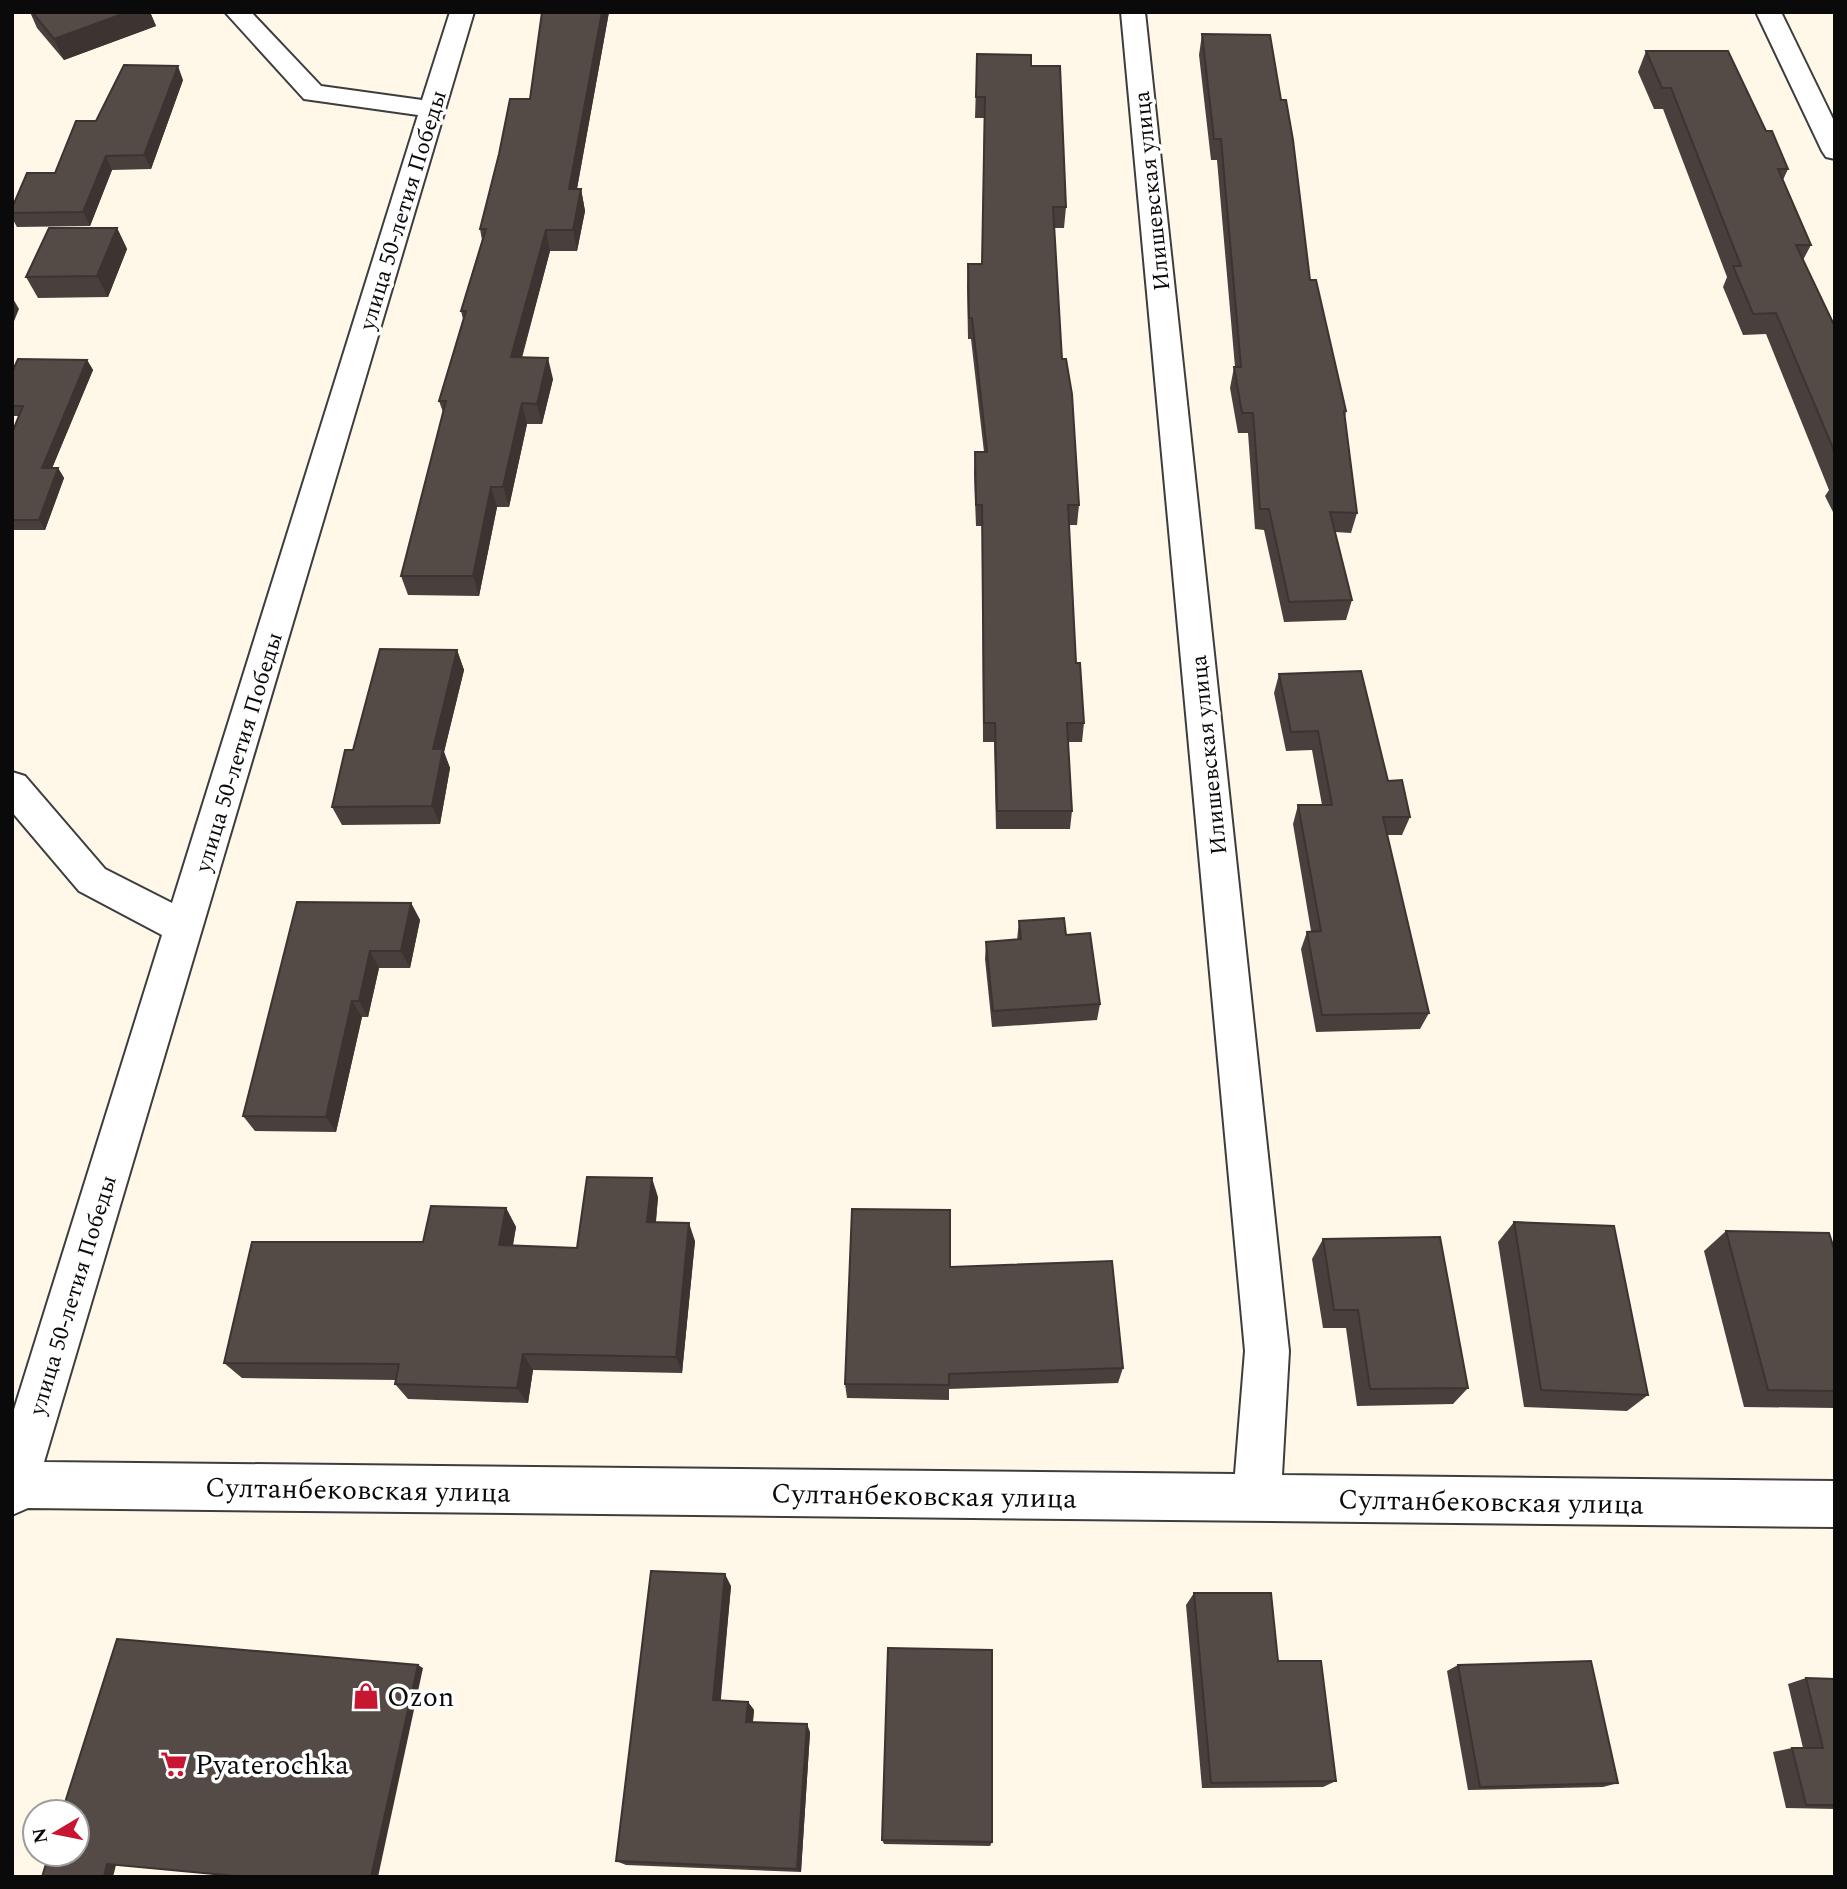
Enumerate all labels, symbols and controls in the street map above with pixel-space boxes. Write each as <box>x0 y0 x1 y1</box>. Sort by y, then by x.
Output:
street label: улица 50-летия Победы <box>350 86 457 336</box>
street label: Илишевская улица <box>1125 89 1180 293</box>
street label: улица 50-летия Победы <box>186 628 293 878</box>
street label: Илишевская улица <box>1182 653 1237 857</box>
street label: улица 50-летия Победы <box>20 1171 127 1421</box>
street label: Султанбековская улица <box>205 1466 511 1515</box>
street label: Султанбековская улица <box>771 1472 1077 1521</box>
street label: Султанбековская улица <box>1338 1478 1644 1527</box>
place label: Ozon <box>387 1676 454 1719</box>
shop icon: Ozon <box>351 1681 381 1711</box>
place label: Pyaterochka <box>195 1744 349 1787</box>
supermarket icon: Pyaterochka <box>159 1749 189 1779</box>
north arrow <box>21 1798 91 1868</box>
text: N <box>25 1826 56 1846</box>

